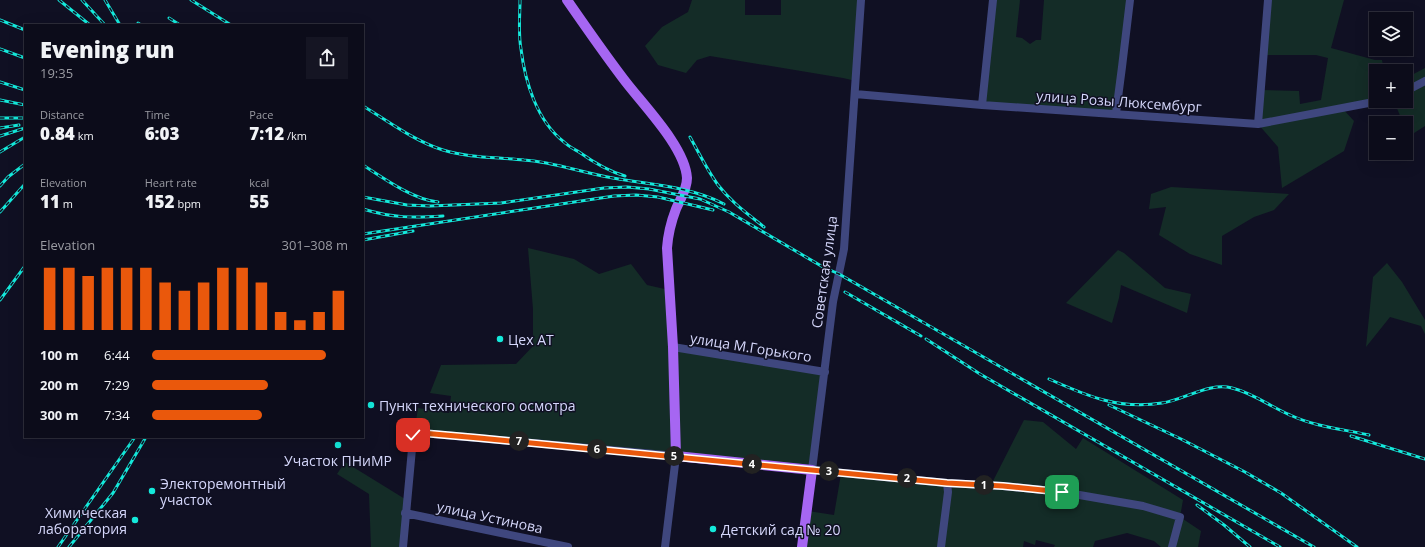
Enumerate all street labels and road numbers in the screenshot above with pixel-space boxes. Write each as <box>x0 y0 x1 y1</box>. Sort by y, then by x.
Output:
street label: улица Розы Люксембург <box>1036 86 1202 116</box>
street label: Советская улица <box>807 215 841 329</box>
street label: улица М.Горького <box>689 328 813 366</box>
street label: улица Устинова <box>435 496 545 538</box>

